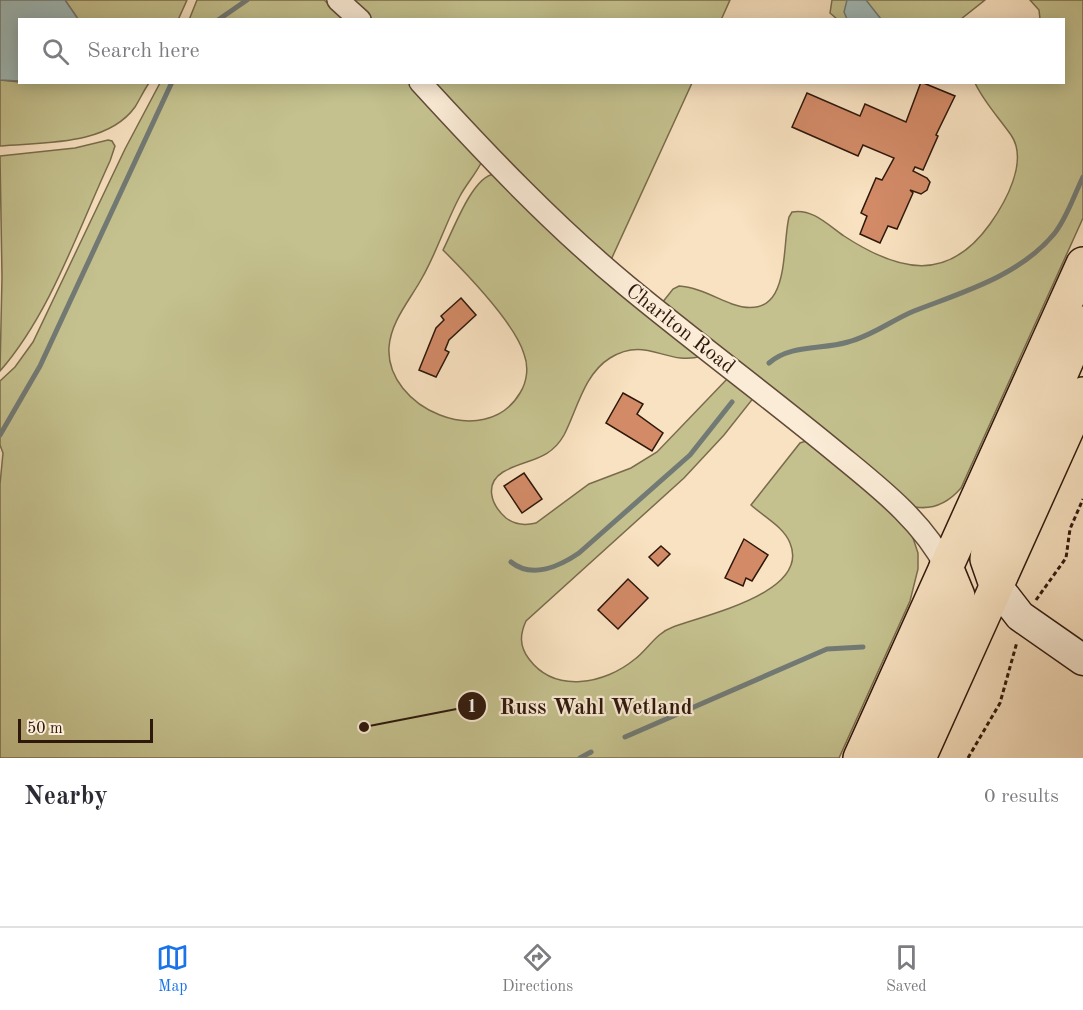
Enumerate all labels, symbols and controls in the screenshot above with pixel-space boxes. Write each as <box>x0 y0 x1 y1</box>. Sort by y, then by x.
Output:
search box <box>18 18 1065 84</box>
icon: search <box>39 35 72 68</box>
text: Search here <box>87 40 200 62</box>
street label: Charlton Road <box>622 280 739 378</box>
callout: Russ Wahl Wetland <box>457 686 704 726</box>
text: Russ Wahl Wetland <box>499 697 693 719</box>
text: 1 <box>467 698 477 716</box>
scale bar <box>18 716 153 744</box>
text: 50 m <box>27 721 63 737</box>
text: Nearby <box>24 784 108 810</box>
text: 0 results <box>984 787 1059 807</box>
tab: Map <box>156 941 189 997</box>
tab: Directions <box>502 941 573 997</box>
tab: Saved <box>886 941 927 997</box>

